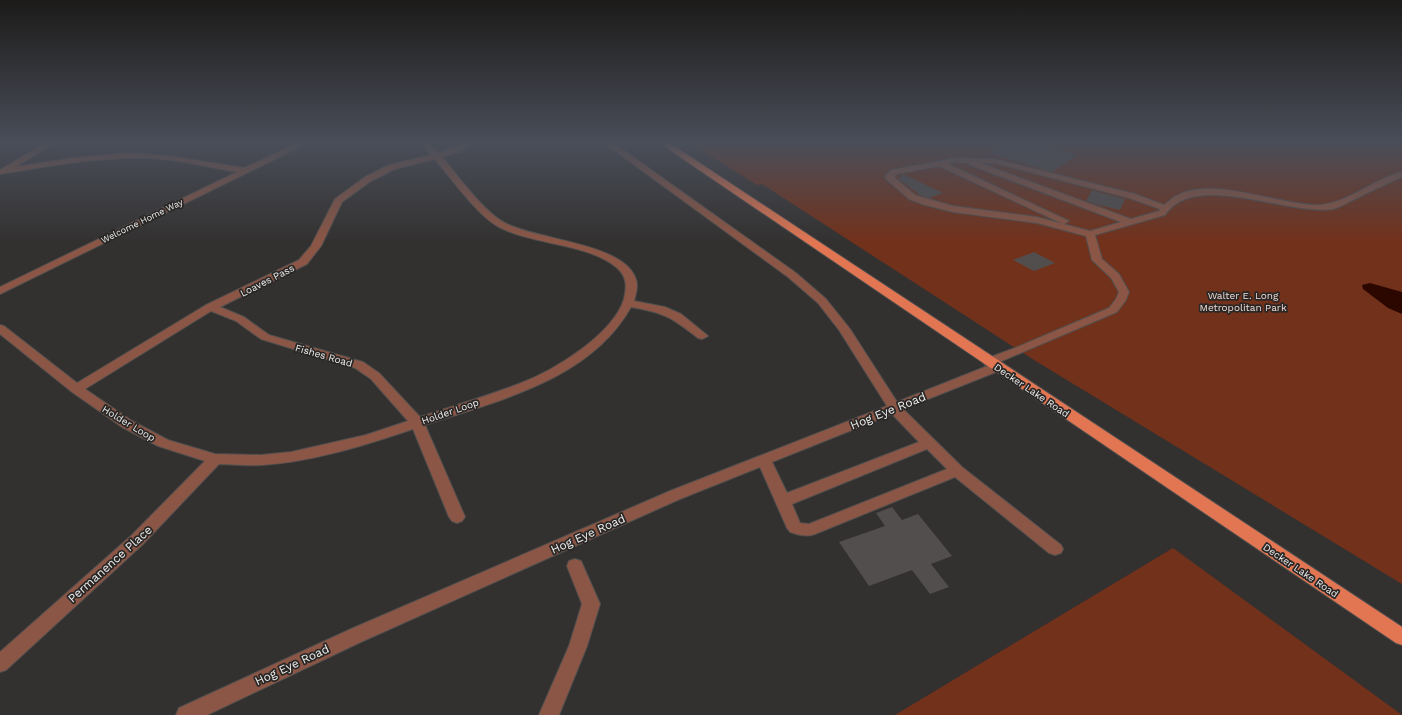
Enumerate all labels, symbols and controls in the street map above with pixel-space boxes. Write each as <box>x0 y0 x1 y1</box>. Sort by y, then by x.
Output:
street label: Welcome Home Way <box>99 197 185 245</box>
street label: Loaves Pass <box>238 262 296 299</box>
park label: Walter E. Long Metropolitan Park <box>1199 290 1287 313</box>
street label: Fishes Road <box>294 342 354 369</box>
street label: Decker Lake Road <box>992 361 1071 420</box>
street label: Hog Eye Road <box>848 389 928 433</box>
street label: Holder Loop <box>420 397 480 426</box>
street label: Holder Loop <box>100 403 157 444</box>
street label: Hog Eye Road <box>549 511 627 557</box>
street label: Permanence Place <box>65 523 155 605</box>
street label: Decker Lake Road <box>1261 541 1340 600</box>
street label: Hog Eye Road <box>253 642 331 688</box>

